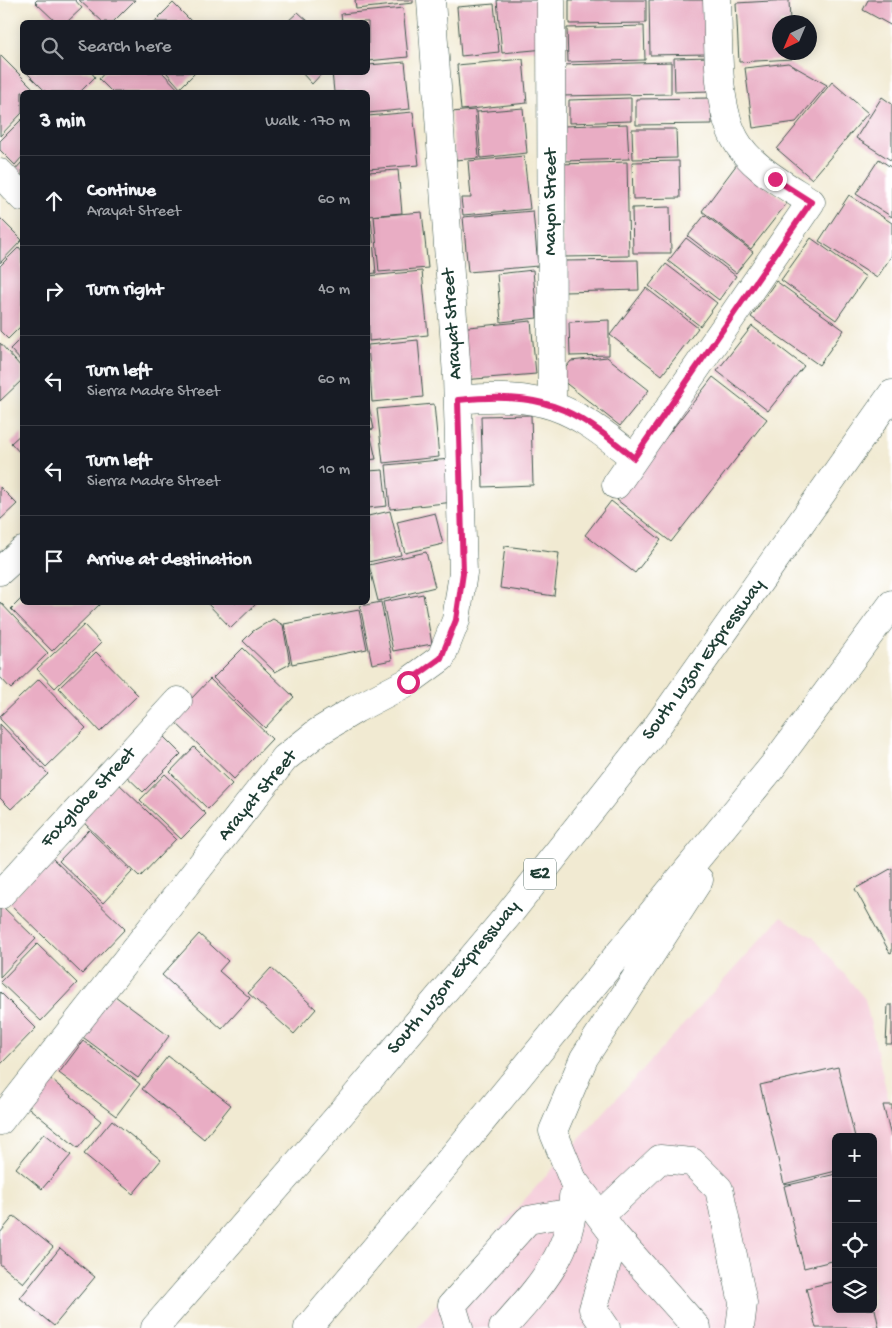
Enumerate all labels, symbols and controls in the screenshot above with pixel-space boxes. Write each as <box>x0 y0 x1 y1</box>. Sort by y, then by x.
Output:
north arrow <box>772 15 817 60</box>
search box <box>20 20 370 75</box>
icon: search <box>38 34 66 62</box>
text: Search here <box>78 36 172 59</box>
text: 3 min <box>40 110 85 135</box>
text: Walk · 170 m <box>265 113 350 132</box>
street label: Mayon Street <box>540 146 563 256</box>
route end <box>764 168 787 191</box>
text: Continue <box>87 180 156 203</box>
icon: ahead <box>40 187 68 215</box>
text: 60 m <box>318 191 350 210</box>
text: Arayat Street <box>87 203 181 222</box>
street label: Arayat Street <box>437 265 468 380</box>
icon: right <box>40 277 68 305</box>
text: Turn right <box>87 279 163 302</box>
text: 40 m <box>318 281 350 300</box>
text: Turn left <box>87 360 151 383</box>
icon: left <box>40 367 68 395</box>
text: 60 m <box>318 371 350 390</box>
text: Sierra Madre Street <box>87 383 220 402</box>
text: Turn left <box>87 450 151 473</box>
icon: left <box>40 457 68 485</box>
text: 10 m <box>319 461 350 480</box>
text: Sierra Madre Street <box>87 473 220 492</box>
icon: arrive <box>40 547 68 575</box>
text: Arrive at destination <box>87 549 251 572</box>
street label: South Luzon Expressway <box>638 574 771 745</box>
route start <box>397 671 420 694</box>
street label: Foxglobe Street <box>36 741 143 854</box>
street label: Arayat Street <box>213 744 304 846</box>
road number: E2 <box>524 859 556 890</box>
street label: South Luzon Expressway <box>383 896 526 1060</box>
map controls <box>832 1133 877 1313</box>
button: + <box>832 1133 877 1178</box>
button: − <box>832 1178 877 1223</box>
button: locate <box>832 1223 877 1268</box>
button: layers <box>832 1268 877 1313</box>

